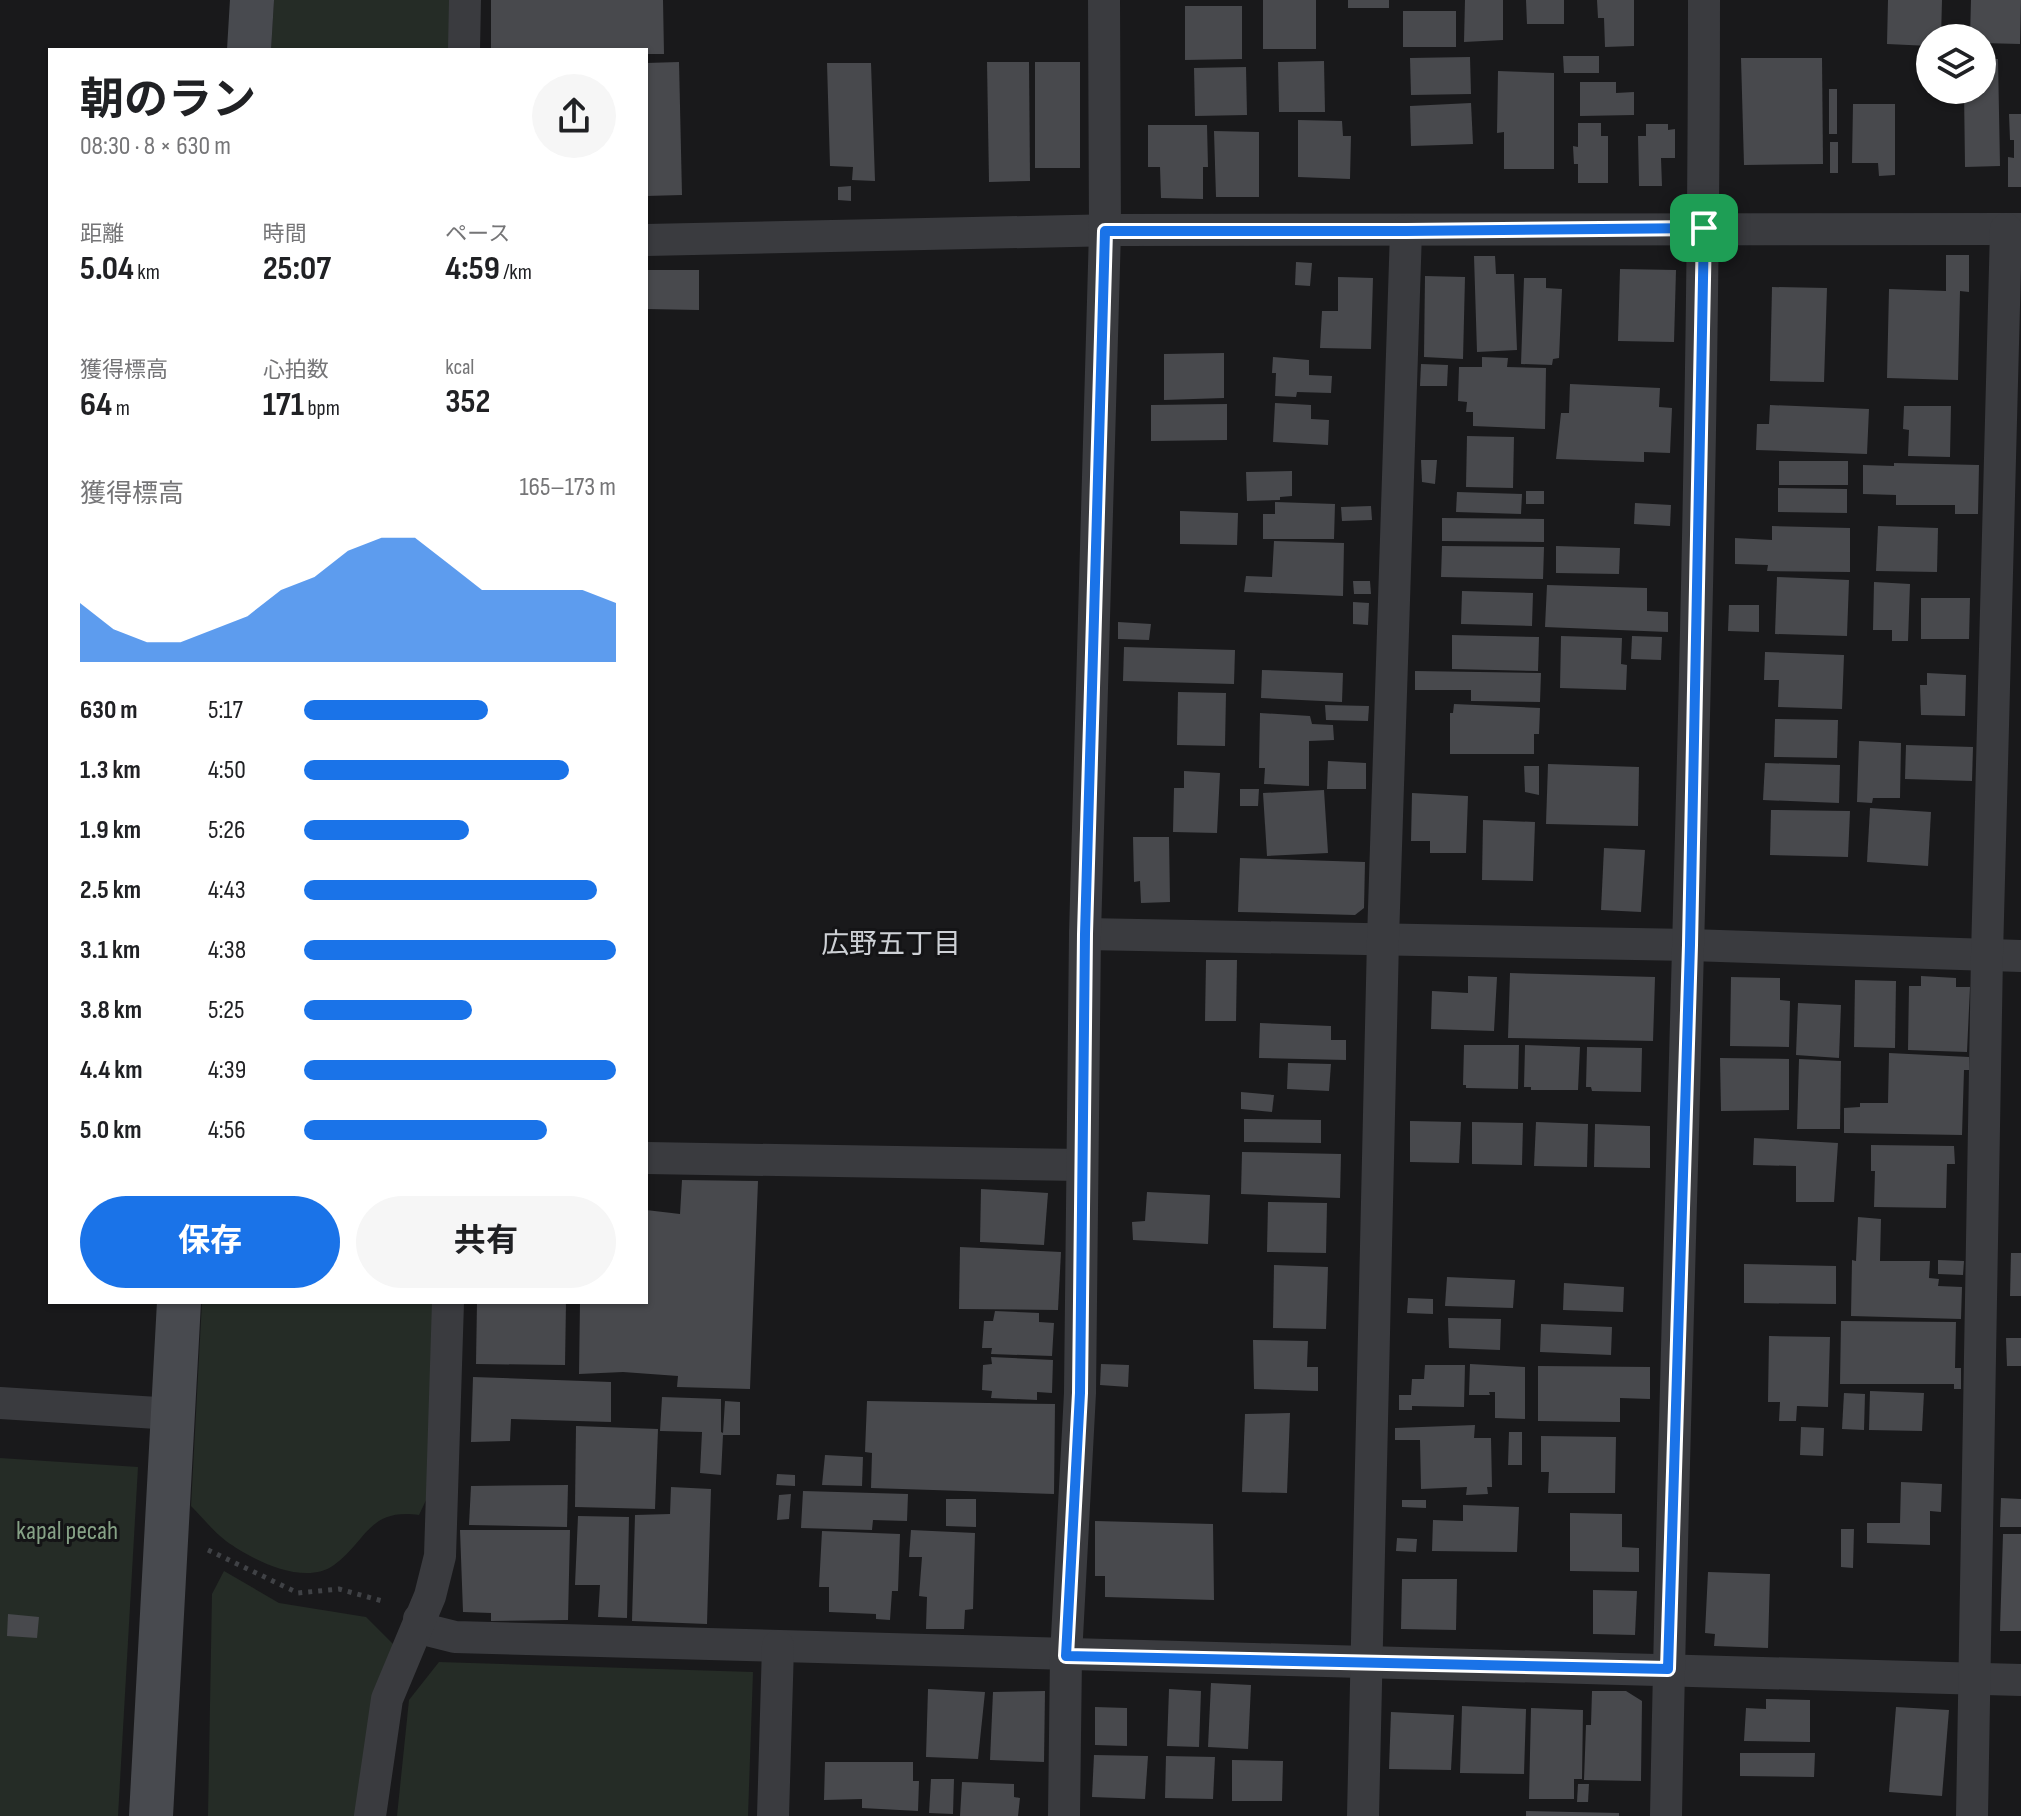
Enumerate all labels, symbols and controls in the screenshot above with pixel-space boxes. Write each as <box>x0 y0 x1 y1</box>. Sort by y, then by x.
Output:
map controls <box>1916 24 1996 104</box>
button: layers <box>1916 24 1996 104</box>
text: 朝のラン <box>80 74 256 127</box>
button: share <box>532 74 616 158</box>
text: 08:30 · 8 × 630 m <box>80 131 231 162</box>
pin <box>1670 194 1738 262</box>
icon: arrive <box>1682 206 1726 250</box>
text: 距離 <box>80 221 124 248</box>
text: 時間 <box>263 221 307 248</box>
text: ペース <box>445 221 510 248</box>
text: 5.04 <box>80 248 134 289</box>
text: 25:07 <box>263 248 331 289</box>
text: 4:59 <box>445 248 500 289</box>
text: km <box>134 259 160 286</box>
text: /km <box>500 259 532 286</box>
text: kcal <box>445 354 474 381</box>
text: 獲得標高 <box>80 357 168 384</box>
text: 心拍数 <box>263 357 329 384</box>
text: 352 <box>445 381 490 422</box>
text: 64 <box>80 384 112 425</box>
text: 171 <box>263 384 304 425</box>
text: m <box>112 395 130 422</box>
text: bpm <box>304 395 340 422</box>
text: 165–173 m <box>519 472 616 503</box>
text: 獲得標高 <box>80 479 184 510</box>
text: 630 m <box>80 695 138 726</box>
text: 5:17 <box>208 695 243 726</box>
text: 1.3 km <box>80 755 141 786</box>
text: 4:50 <box>208 755 246 786</box>
text: 1.9 km <box>80 815 141 846</box>
text: 5:26 <box>208 815 245 846</box>
text: 2.5 km <box>80 875 141 906</box>
text: 4:43 <box>208 875 246 906</box>
district label: 広野五丁目 <box>821 928 961 961</box>
text: 3.1 km <box>80 935 140 966</box>
text: 4:38 <box>208 935 246 966</box>
text: 3.8 km <box>80 995 142 1026</box>
text: 5:25 <box>208 995 244 1026</box>
text: 4.4 km <box>80 1055 143 1086</box>
text: 4:39 <box>208 1055 246 1086</box>
text: 5.0 km <box>80 1115 141 1146</box>
text: 4:56 <box>208 1115 246 1146</box>
button: 保存 <box>80 1196 340 1288</box>
button: 共有 <box>356 1196 616 1288</box>
park label: kapal pecah <box>16 1516 118 1547</box>

